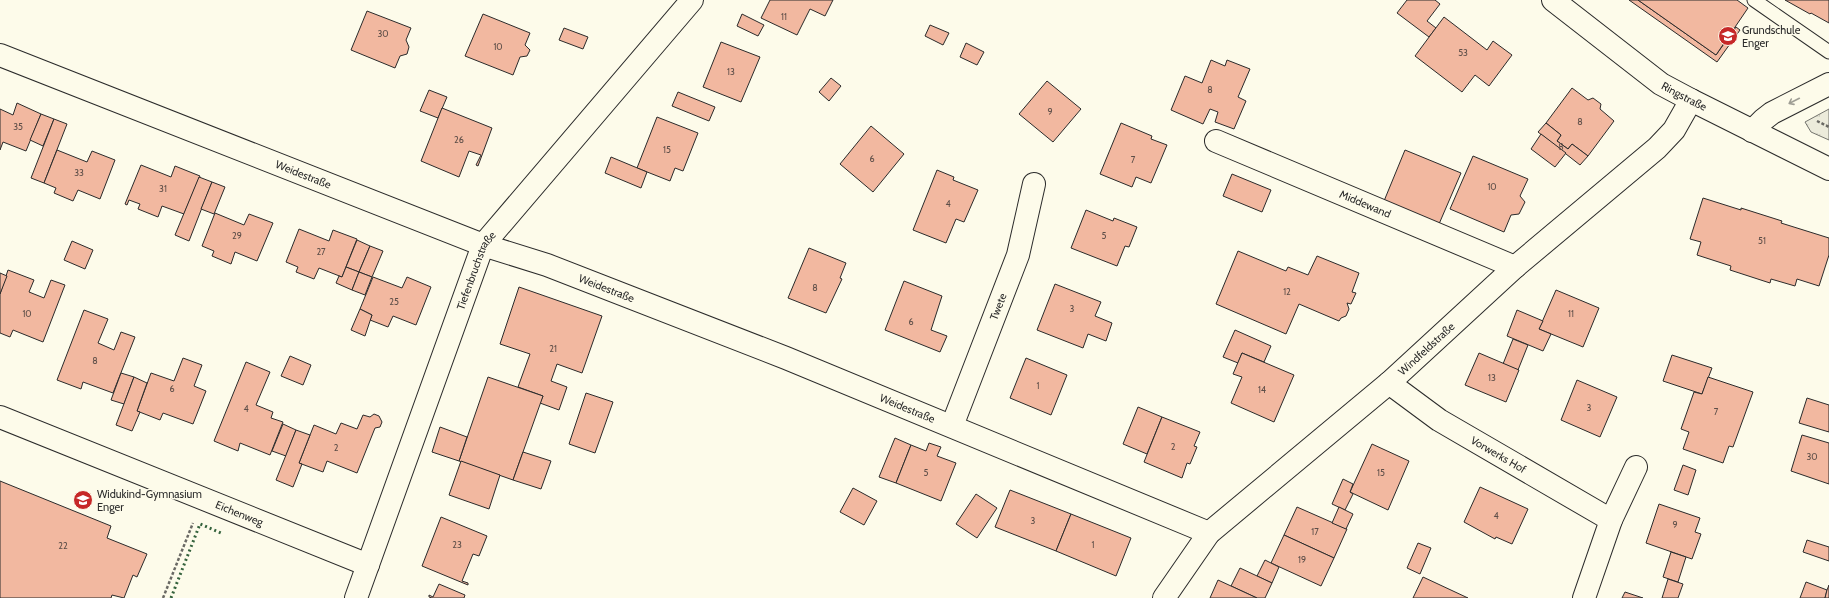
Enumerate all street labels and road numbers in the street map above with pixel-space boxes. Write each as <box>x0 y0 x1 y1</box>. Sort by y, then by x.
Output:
street label: Ringstraße <box>1659 79 1710 114</box>
street label: Weidestraße <box>274 157 334 192</box>
street label: Middewand <box>1337 187 1393 221</box>
street label: Tiefenbruchstraße <box>453 228 499 312</box>
street label: Weidestraße <box>577 271 637 305</box>
street label: Twete <box>987 291 1010 322</box>
street label: Windfeldstraße <box>1395 319 1458 378</box>
street label: Weidestraße <box>878 391 938 426</box>
street label: Vorwerks Hof <box>1468 433 1529 476</box>
street label: Eichenweg <box>213 497 266 529</box>

